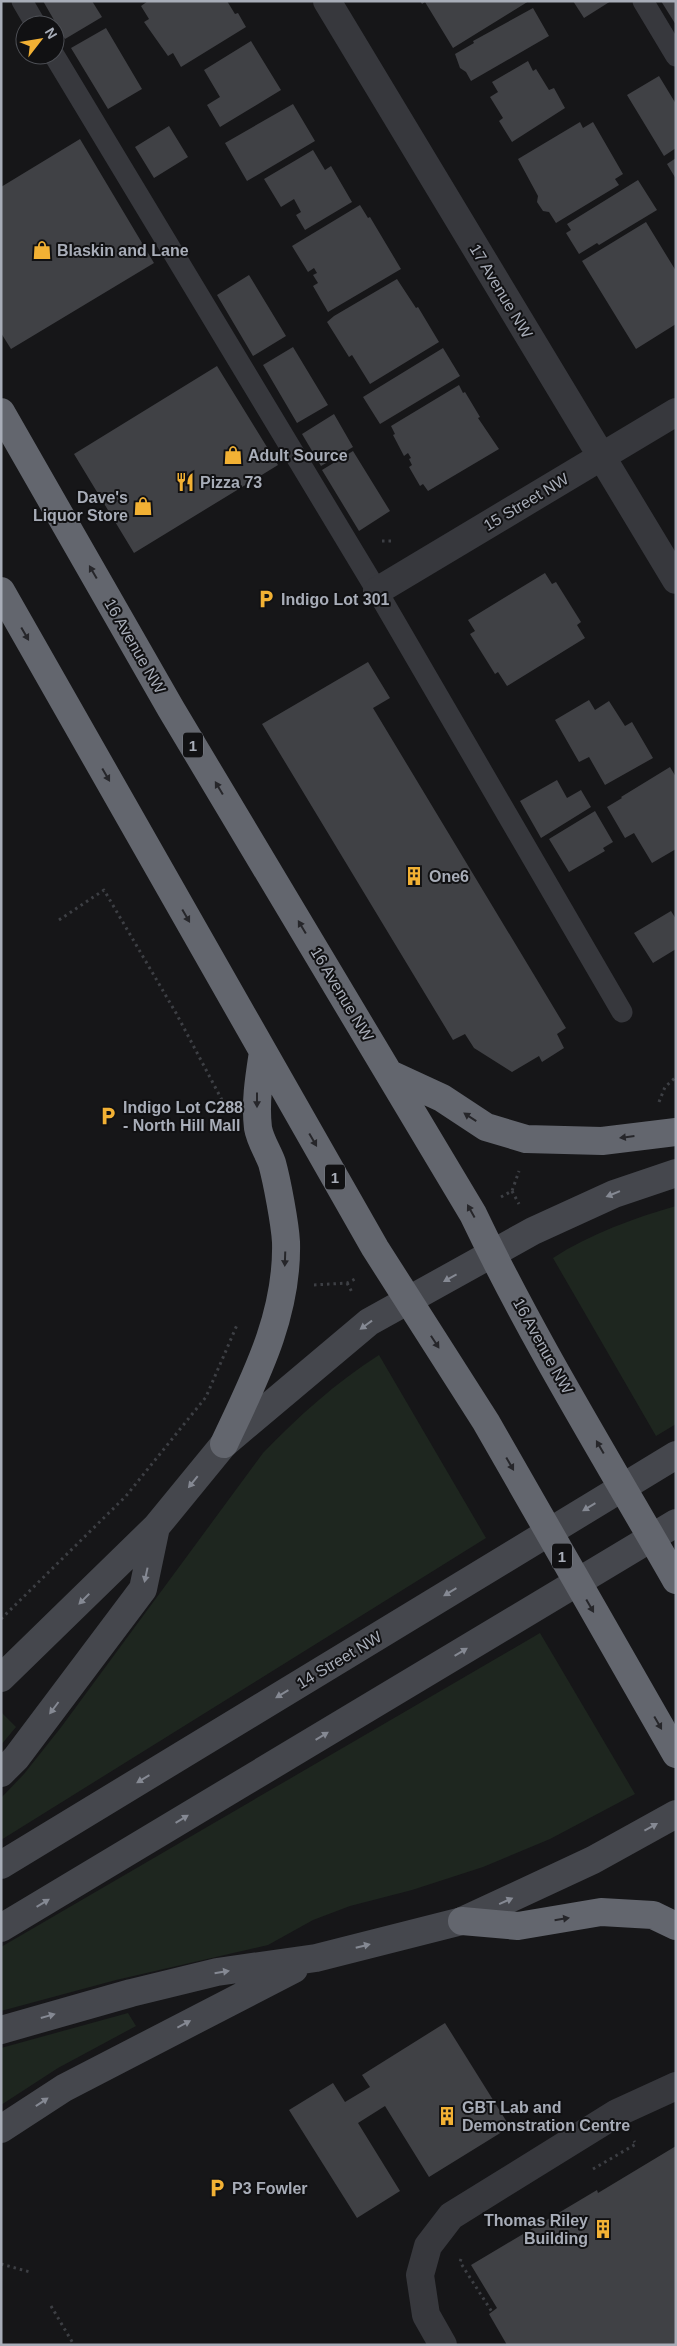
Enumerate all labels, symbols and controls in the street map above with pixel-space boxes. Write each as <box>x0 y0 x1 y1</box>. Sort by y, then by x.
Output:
north arrow <box>15 15 65 65</box>
text: N <box>42 25 61 42</box>
shop icon: Blaskin and Lane <box>31 239 53 261</box>
street label: 17 Avenue NW <box>466 241 536 342</box>
place label: Blaskin and Lane <box>57 242 189 259</box>
shop icon: Adult Source <box>222 444 244 466</box>
place label: Adult Source <box>248 447 348 464</box>
street label: 15 Street NW <box>480 470 572 534</box>
restaurant icon: Pizza 73 <box>174 471 196 493</box>
place label: Pizza 73 <box>200 474 262 491</box>
place label: Dave's Liquor Store <box>33 489 128 524</box>
shop icon: Dave's Liquor Store <box>132 495 154 517</box>
one-way arrow <box>89 564 97 579</box>
parking icon: Indigo Lot 301 <box>255 588 277 610</box>
place label: Indigo Lot 301 <box>281 591 390 608</box>
street label: 16 Avenue NW <box>101 596 169 697</box>
one-way arrow <box>21 627 30 640</box>
road number: 1 <box>183 732 203 758</box>
one-way arrow <box>101 768 110 782</box>
one-way arrow <box>214 781 223 794</box>
building icon: One6 <box>403 865 425 887</box>
place label: One6 <box>429 868 469 885</box>
one-way arrow <box>181 910 190 923</box>
one-way arrow <box>298 921 307 934</box>
street label: 16 Avenue NW <box>307 944 377 1045</box>
one-way arrow <box>253 1093 261 1109</box>
place label: Indigo Lot C288 - North Hill Mall <box>123 1099 243 1134</box>
parking icon: Indigo Lot C288 - North Hill Mall <box>97 1105 119 1127</box>
one-way arrow <box>463 1112 477 1122</box>
one-way arrow <box>309 1132 317 1147</box>
one-way arrow <box>619 1134 635 1142</box>
road number: 1 <box>325 1164 345 1190</box>
one-way arrow <box>606 1191 620 1199</box>
one-way arrow <box>466 1205 475 1218</box>
one-way arrow <box>281 1251 289 1267</box>
one-way arrow <box>443 1274 458 1282</box>
street label: 16 Avenue NW <box>510 1295 577 1397</box>
one-way arrow <box>359 1320 373 1330</box>
one-way arrow <box>430 1336 439 1349</box>
one-way arrow <box>595 1440 604 1453</box>
one-way arrow <box>506 1457 514 1472</box>
one-way arrow <box>188 1475 199 1488</box>
one-way arrow <box>583 1503 596 1512</box>
road number: 1 <box>552 1544 572 1568</box>
one-way arrow <box>142 1568 150 1583</box>
one-way arrow <box>444 1587 457 1596</box>
one-way arrow <box>78 1592 90 1604</box>
one-way arrow <box>586 1599 595 1612</box>
street label: 14 Street NW <box>293 1628 385 1692</box>
one-way arrow <box>454 1648 467 1657</box>
one-way arrow <box>275 1690 288 1699</box>
one-way arrow <box>49 1701 59 1715</box>
one-way arrow <box>653 1716 662 1729</box>
one-way arrow <box>315 1731 328 1740</box>
one-way arrow <box>136 1774 149 1783</box>
one-way arrow <box>176 1815 189 1824</box>
one-way arrow <box>643 1823 658 1831</box>
one-way arrow <box>499 1897 513 1905</box>
one-way arrow <box>37 1898 50 1907</box>
one-way arrow <box>555 1914 571 1922</box>
one-way arrow <box>356 1942 371 1950</box>
one-way arrow <box>215 1967 231 1975</box>
one-way arrow <box>40 2012 56 2020</box>
one-way arrow <box>177 2020 192 2028</box>
one-way arrow <box>35 2097 49 2107</box>
place label: GBT Lab and Demonstration Centre <box>462 2099 630 2134</box>
building icon: GBT Lab and Demonstration Centre <box>436 2105 458 2127</box>
parking icon: P3 Fowler <box>206 2177 228 2199</box>
place label: P3 Fowler <box>232 2180 308 2197</box>
place label: Thomas Riley Building <box>484 2212 588 2247</box>
building icon: Thomas Riley Building <box>592 2218 614 2240</box>

